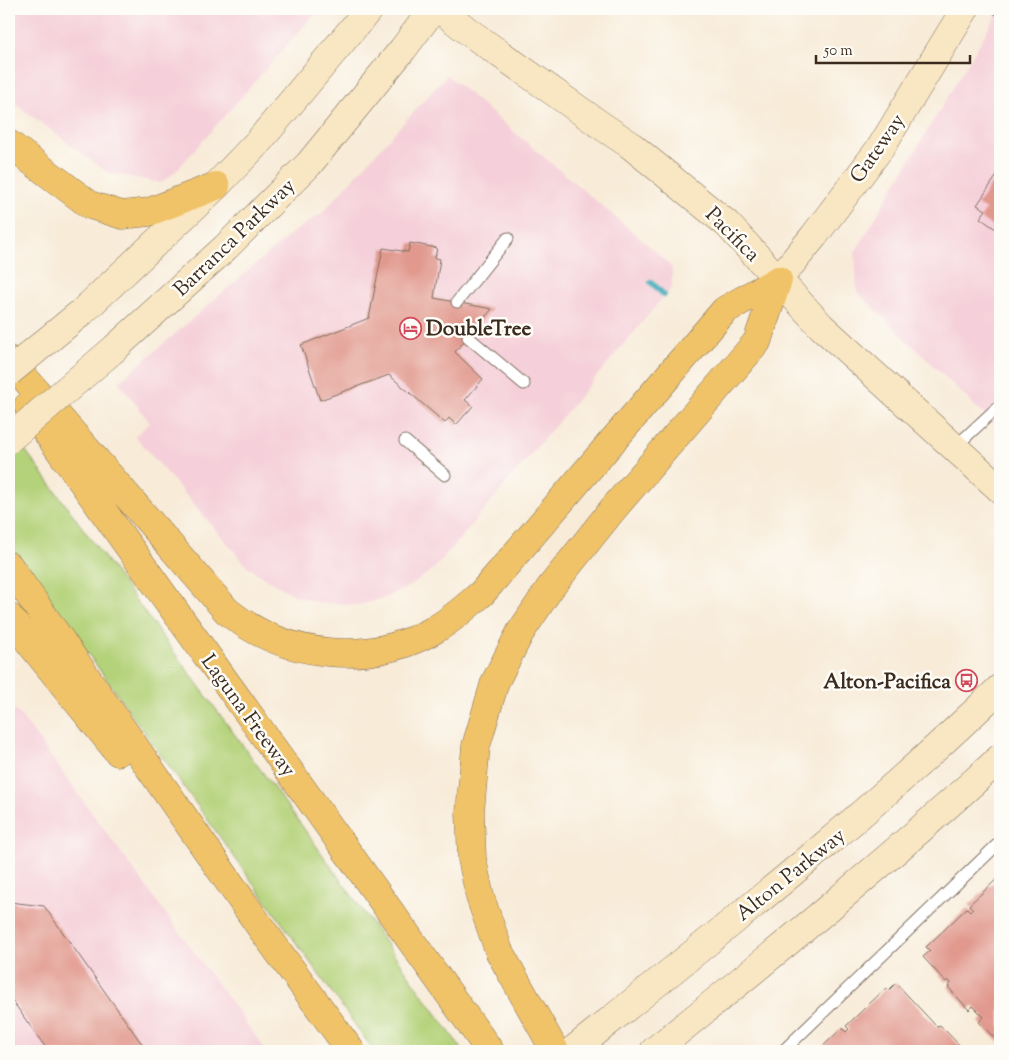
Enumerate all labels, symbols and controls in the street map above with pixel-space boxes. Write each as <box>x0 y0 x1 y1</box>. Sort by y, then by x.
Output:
scale bar <box>816 32 970 64</box>
text: 50 m <box>823 41 853 62</box>
street label: Gateway <box>844 108 914 190</box>
street label: Barranca Parkway <box>168 172 303 305</box>
street label: Pacifica <box>697 201 766 270</box>
place label: DoubleTree <box>426 315 532 345</box>
hotel icon: DoubleTree <box>398 316 422 340</box>
street label: Laguna Freeway <box>193 649 302 784</box>
place label: Alton-Pacifica <box>823 668 951 698</box>
bus stop icon: Alton-Pacifica <box>955 669 979 693</box>
street label: Alton Parkway <box>730 822 853 929</box>

